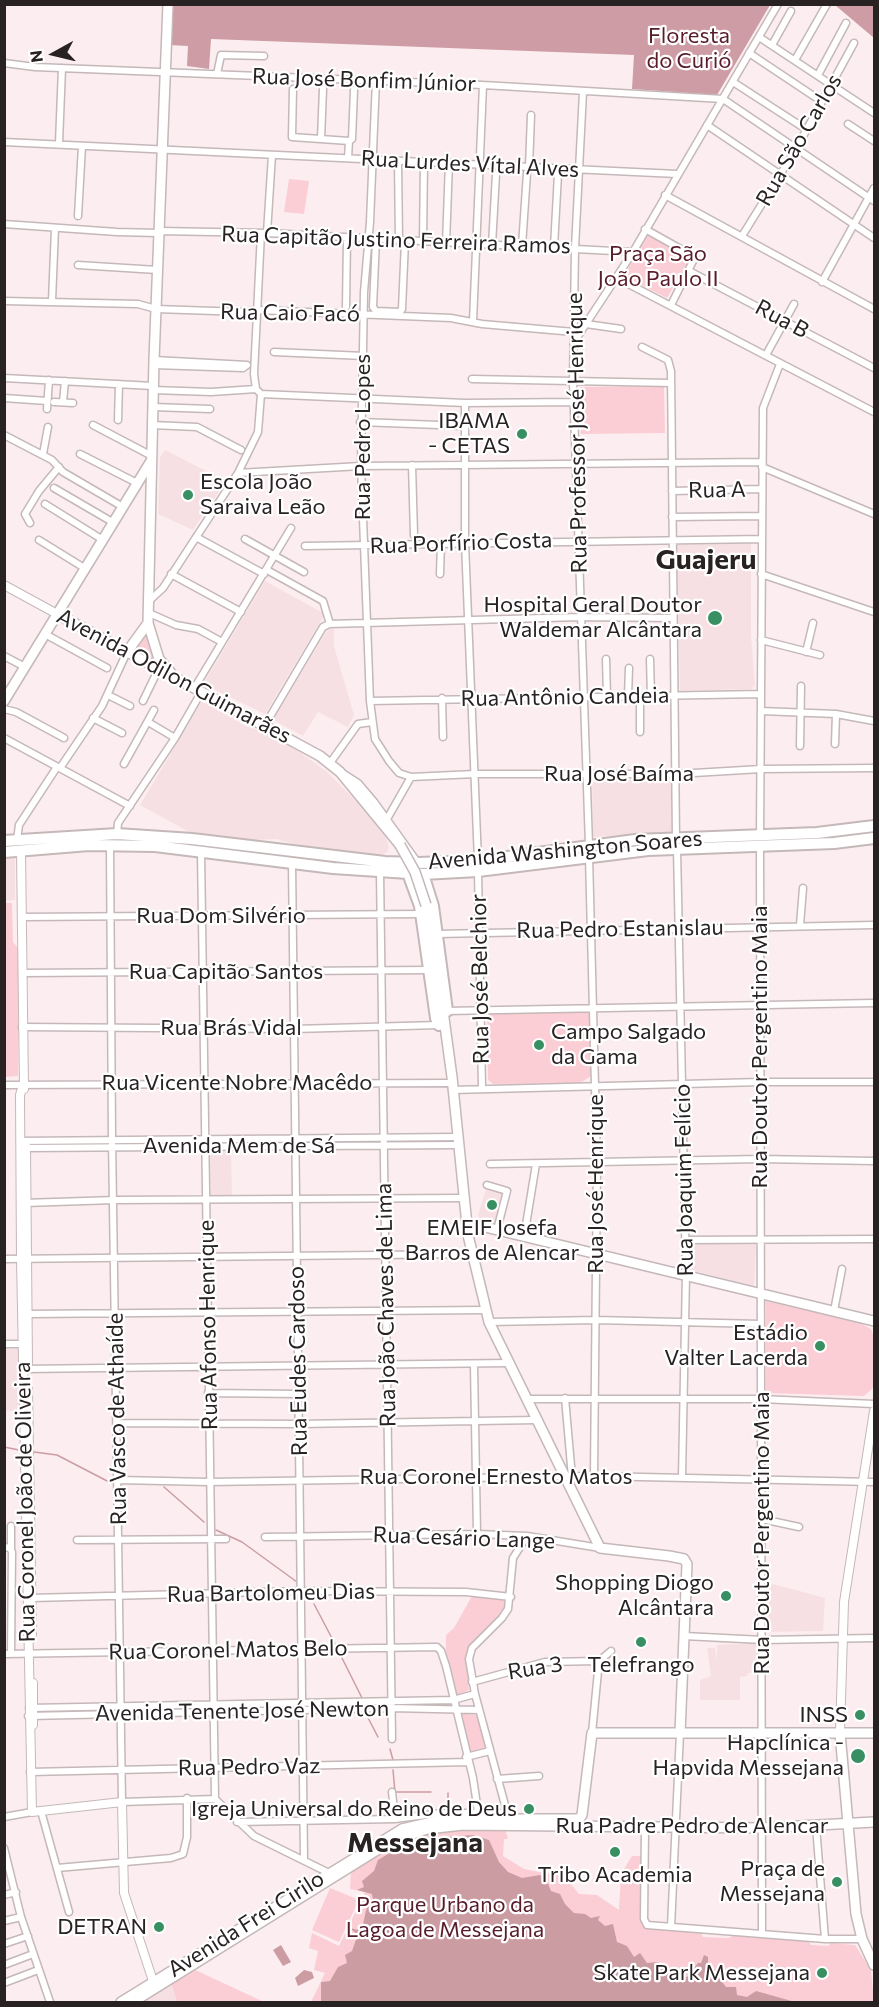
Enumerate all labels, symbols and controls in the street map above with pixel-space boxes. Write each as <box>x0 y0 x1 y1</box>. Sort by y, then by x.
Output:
park label: Floresta do Curió <box>646 23 732 74</box>
north arrow <box>24 24 84 84</box>
text: N <box>25 49 46 64</box>
street label: Rua José Bonfim Júnior <box>251 63 477 97</box>
street label: Rua São Carlos <box>751 69 847 211</box>
street label: Rua Lurdes Vítal Alves <box>360 145 580 183</box>
street label: Rua Capitão Justino Ferreira Ramos <box>221 221 571 259</box>
park label: Praça São João Paulo II <box>597 241 719 292</box>
street label: Rua Professor José Henrique <box>561 292 593 574</box>
street label: Rua B <box>751 294 813 344</box>
street label: Rua Caio Facó <box>220 299 360 327</box>
street label: Rua Pedro Lopes <box>350 354 376 520</box>
place label: IBAMA - CETAS <box>428 408 510 460</box>
marker: IBAMA - CETAS <box>515 427 529 441</box>
place label: Escola João Saraiva Leão <box>200 469 326 520</box>
street label: Rua A <box>688 476 746 504</box>
marker: Escola João Saraiva Leão <box>181 488 195 502</box>
street label: Rua Porfírio Costa <box>369 527 553 559</box>
district label: Guajeru <box>655 543 757 577</box>
place label: Hospital Geral Doutor Waldemar Alcântara <box>484 592 702 644</box>
street label: Avenida Odilon Guimarães <box>52 603 296 749</box>
marker: Hospital Geral Doutor Waldemar Alcântara <box>706 609 724 627</box>
street label: Rua Antônio Candeia <box>460 682 670 712</box>
street label: Rua José Baíma <box>544 761 694 787</box>
street label: Avenida Washington Soares <box>427 825 703 875</box>
street label: Rua José Belchior <box>465 894 495 1064</box>
street label: Rua Dom Silvério <box>136 903 306 929</box>
street label: Rua Doutor Pergentino Maia <box>747 905 773 1189</box>
street label: Rua Pedro Estanislau <box>516 914 724 944</box>
street label: Rua Capitão Santos <box>129 959 323 985</box>
street label: Rua Brás Vidal <box>160 1015 302 1041</box>
place label: Campo Salgado da Gama <box>551 1019 706 1070</box>
marker: Campo Salgado da Gama <box>532 1038 546 1052</box>
street label: Rua Vicente Nobre Macêdo <box>102 1070 372 1096</box>
street label: Rua Joaquim Felício <box>669 1084 699 1276</box>
street label: Rua José Henrique <box>583 1094 609 1274</box>
street label: Avenida Mem de Sá <box>143 1133 335 1159</box>
street label: Rua João Chaves de Lima <box>371 1183 401 1427</box>
marker: EMEIF Josefa Barros de Alencar <box>485 1198 499 1212</box>
place label: EMEIF Josefa Barros de Alencar <box>405 1215 579 1266</box>
street label: Rua Afonso Henrique <box>193 1220 223 1430</box>
street label: Rua Eudes Cardoso <box>283 1266 313 1456</box>
street label: Rua Vasco de Athaíde <box>102 1313 132 1525</box>
place label: Estádio Valter Lacerda <box>664 1320 808 1372</box>
marker: Estádio Valter Lacerda <box>813 1339 827 1353</box>
street label: Rua Coronel João de Oliveira <box>9 1361 41 1643</box>
street label: Rua Doutor Pergentino Maia <box>749 1391 775 1675</box>
street label: Rua Coronel Ernesto Matos <box>360 1464 632 1490</box>
street label: Rua Cesário Lange <box>372 1522 556 1554</box>
place label: Shopping Diogo Alcântara <box>555 1570 714 1622</box>
street label: Rua Bartolomeu Dias <box>167 1578 375 1608</box>
marker: Shopping Diogo Alcântara <box>719 1589 733 1603</box>
street label: Rua Coronel Matos Belo <box>108 1635 348 1665</box>
marker: Telefrango <box>634 1635 648 1649</box>
street label: Rua 3 <box>506 1651 564 1685</box>
place label: Telefrango <box>587 1652 695 1678</box>
street label: Avenida Tenente José Newton <box>95 1695 389 1727</box>
place label: INSS <box>799 1702 848 1728</box>
marker: INSS <box>853 1708 867 1722</box>
place label: Hapclínica - Hapvida Messejana <box>652 1730 844 1782</box>
marker: Hapclínica - Hapvida Messejana <box>849 1747 867 1765</box>
street label: Rua Pedro Vaz <box>178 1753 320 1781</box>
place label: Igreja Universal do Reino de Deus <box>191 1796 517 1822</box>
marker: Igreja Universal do Reino de Deus <box>522 1802 536 1816</box>
street label: Rua Padre Pedro de Alencar <box>555 1813 829 1839</box>
district label: Messejana <box>347 1826 483 1860</box>
marker: Tribo Academia <box>608 1845 622 1859</box>
place label: Praça de Messejana <box>720 1856 825 1908</box>
place label: Tribo Academia <box>538 1862 692 1888</box>
street label: Avenida Frei Cirilo <box>163 1865 329 1983</box>
marker: Praça de Messejana <box>830 1875 844 1889</box>
park label: Parque Urbano da Lagoa de Messejana <box>346 1892 544 1944</box>
place label: DETRAN <box>57 1914 147 1940</box>
marker: DETRAN <box>152 1920 166 1934</box>
place label: Skate Park Messejana <box>593 1960 810 1986</box>
marker: Skate Park Messejana <box>815 1966 829 1980</box>

